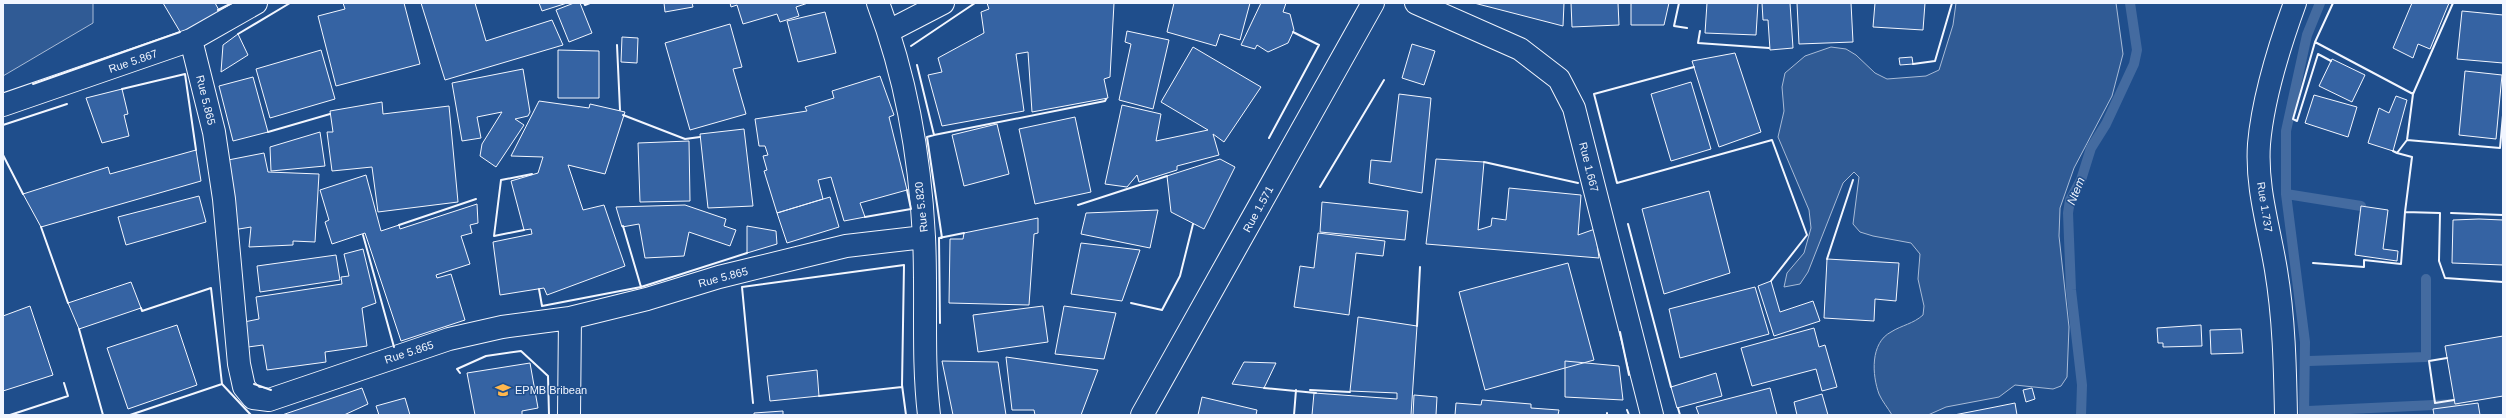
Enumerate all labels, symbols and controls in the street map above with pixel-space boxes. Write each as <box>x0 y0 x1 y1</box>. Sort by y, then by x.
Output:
street label: Rue 5.867 <box>107 47 159 75</box>
street label: Rue 5.865 <box>194 74 218 126</box>
street label: Rue 1.667 <box>1577 141 1601 193</box>
water label: Ntem <box>2064 175 2088 207</box>
street label: Rue 5.820 <box>912 181 930 233</box>
street label: Rue 1.737 <box>2255 181 2275 233</box>
street label: Rue 1.571 <box>1240 184 1276 234</box>
street label: Rue 5.865 <box>697 265 749 289</box>
street label: Rue 5.865 <box>383 338 435 366</box>
school or university icon: EPMB Bribean <box>494 381 512 399</box>
place label: EPMB Bribean <box>515 384 587 396</box>

